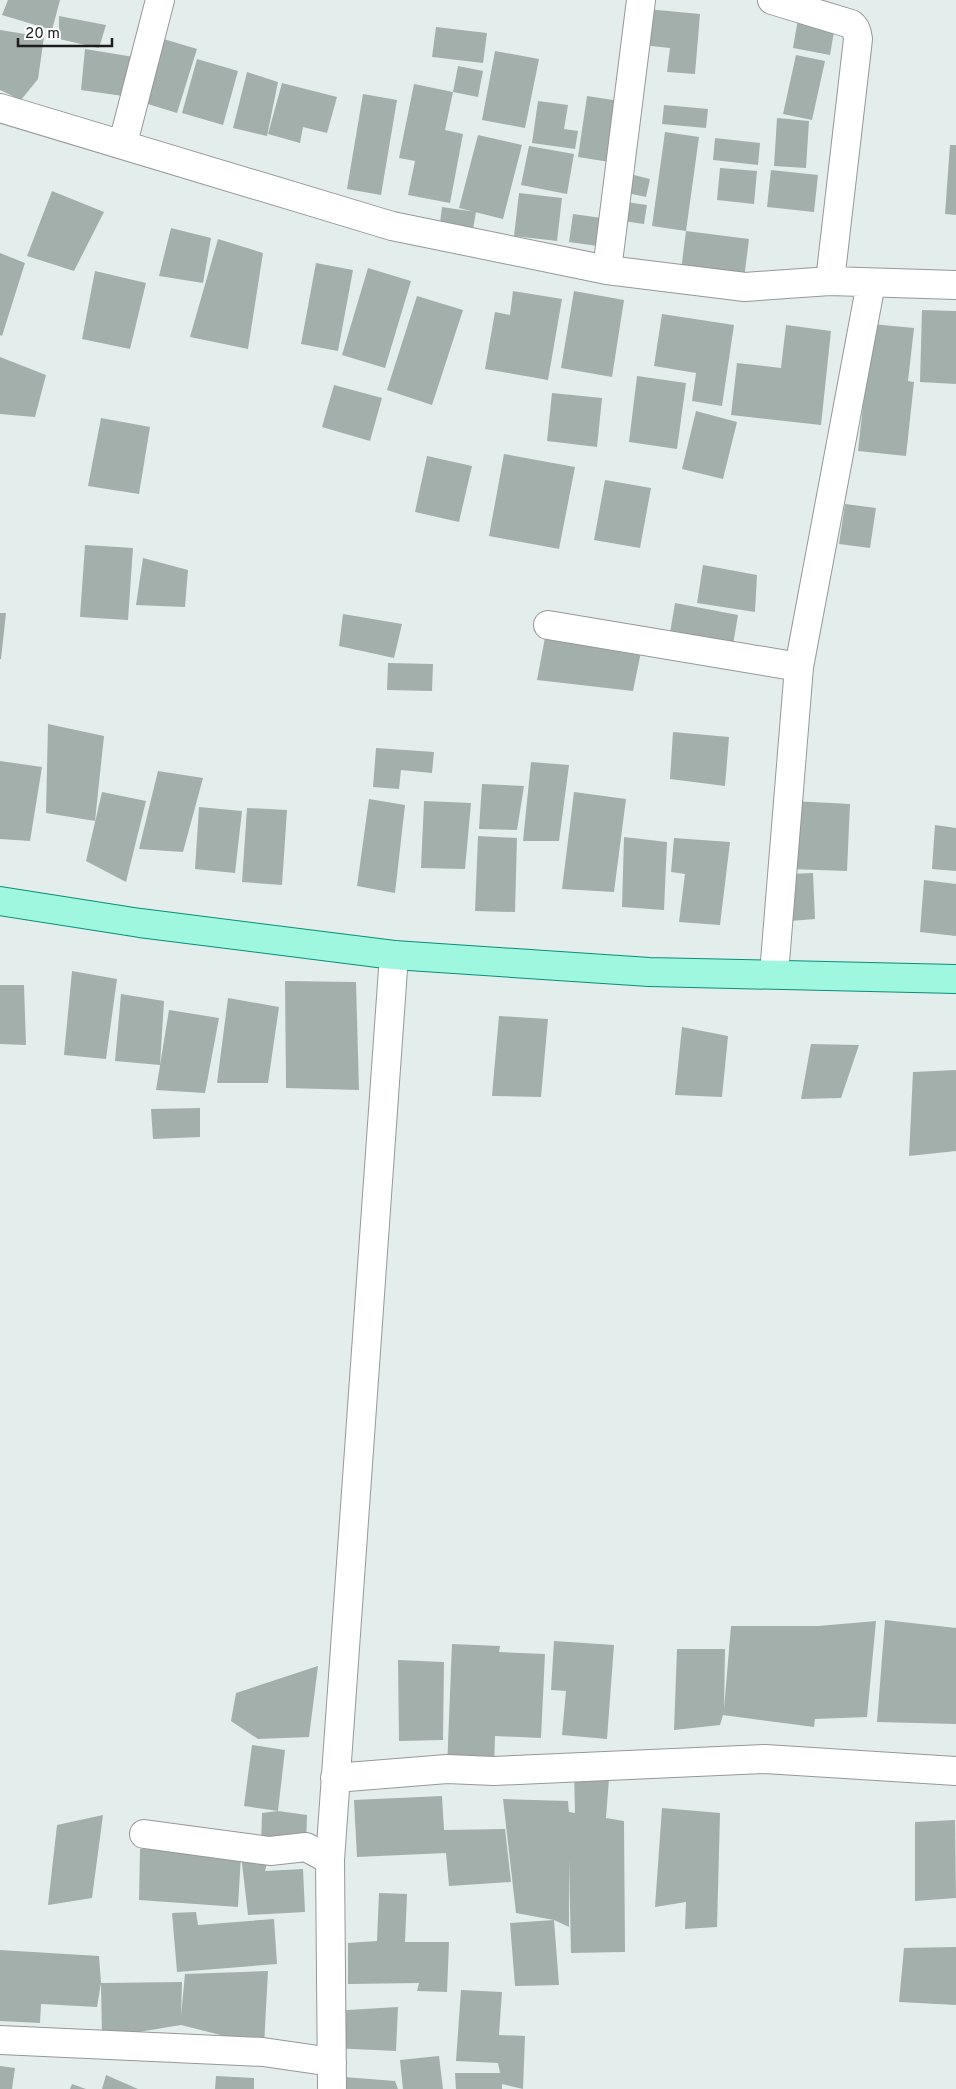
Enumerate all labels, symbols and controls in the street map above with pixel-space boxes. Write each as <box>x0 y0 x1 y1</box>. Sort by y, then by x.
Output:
scale bar <box>18 15 111 47</box>
text: 20 m <box>25 25 60 44</box>

